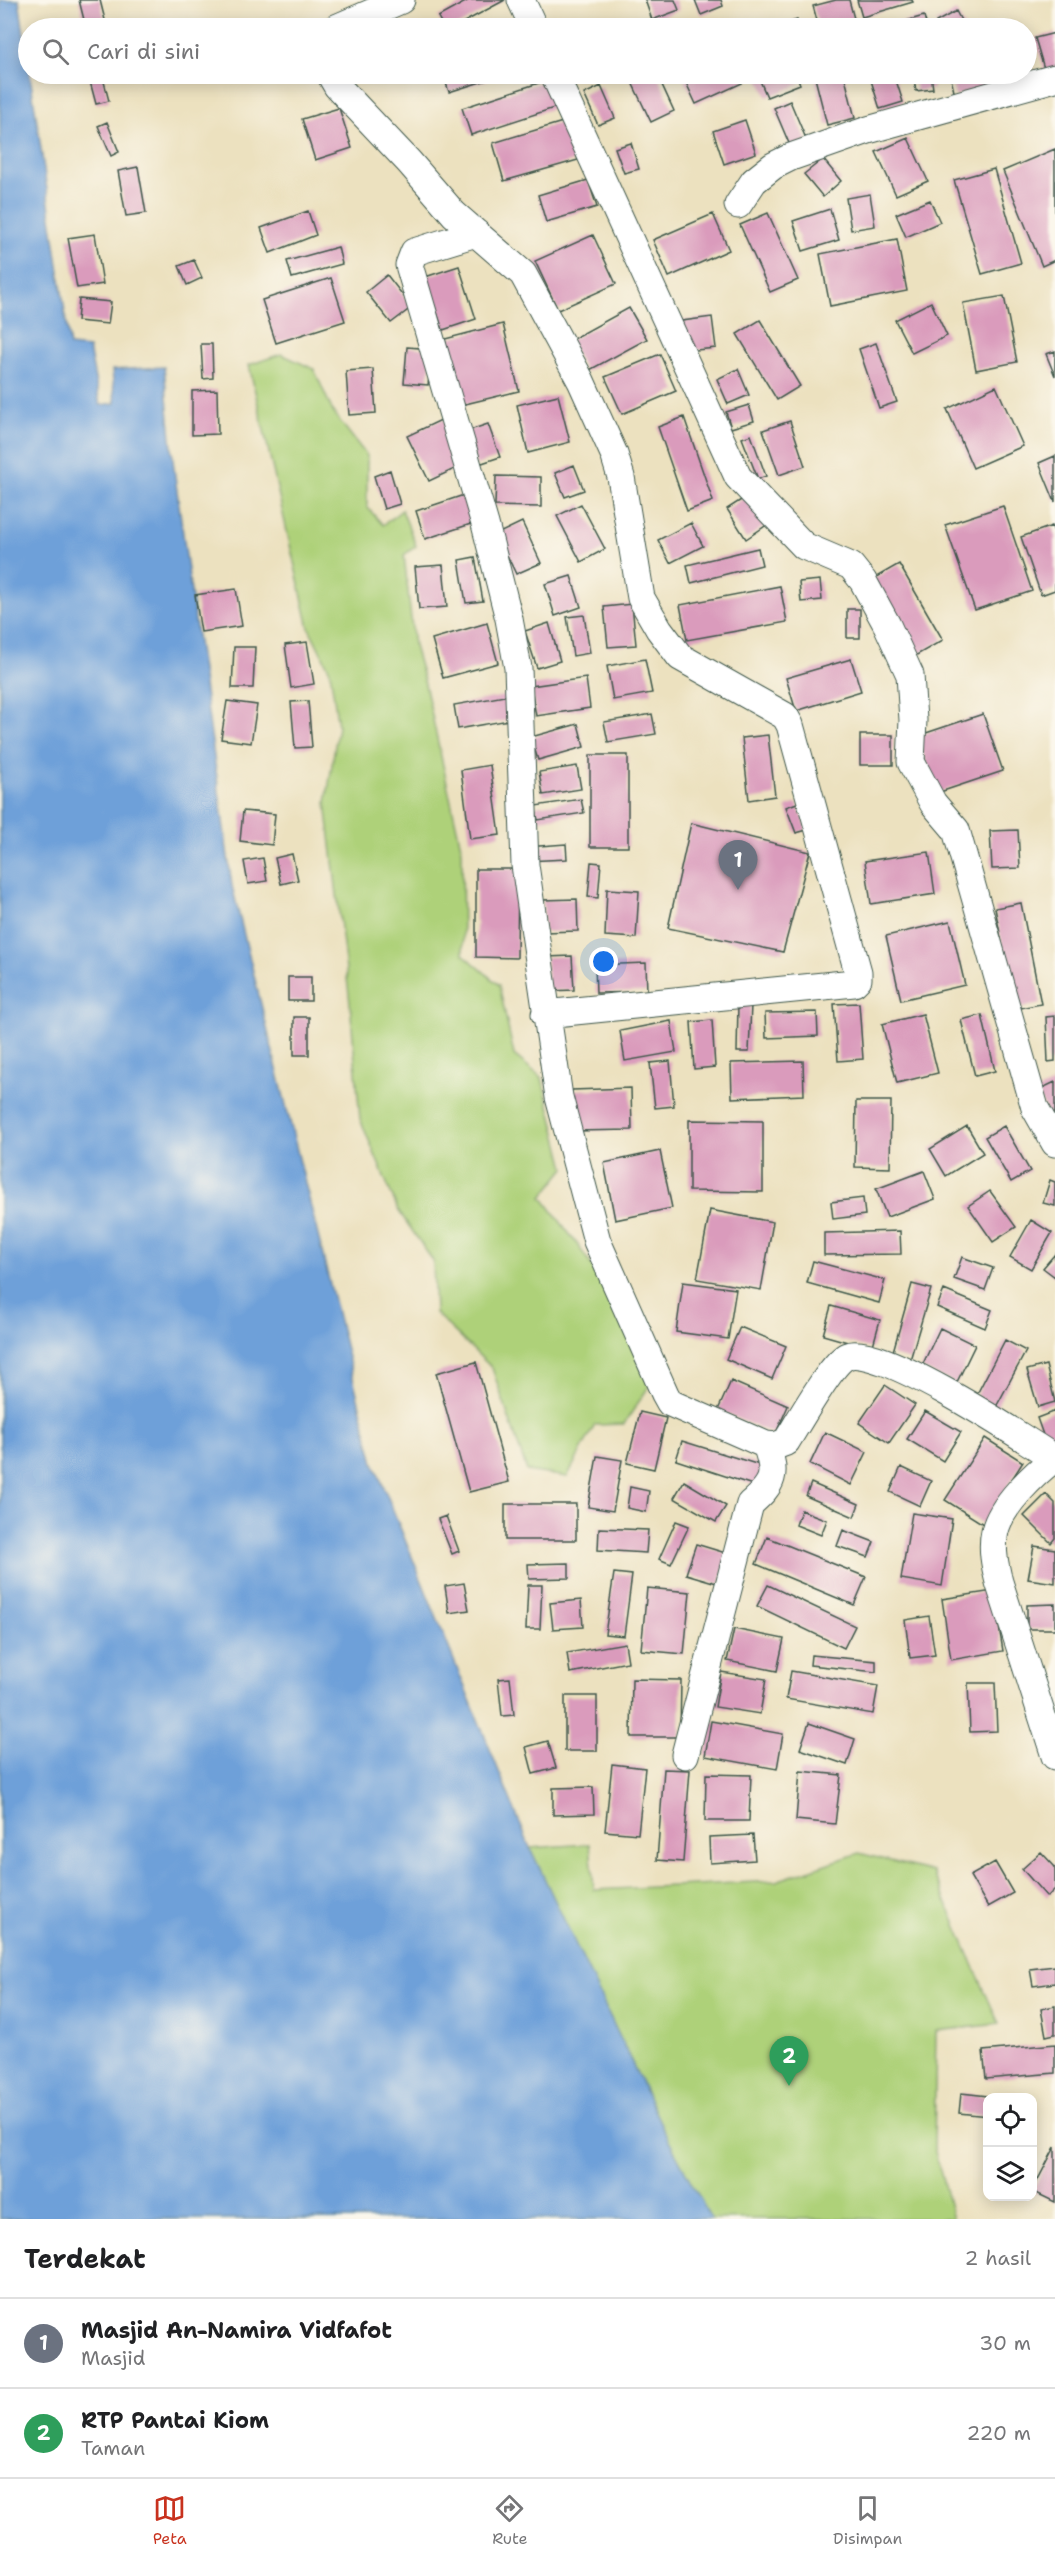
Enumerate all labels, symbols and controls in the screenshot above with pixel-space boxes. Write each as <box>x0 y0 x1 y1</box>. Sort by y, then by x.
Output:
search box <box>18 18 1037 84</box>
icon: search <box>39 35 72 68</box>
text: Cari di sini <box>87 37 200 66</box>
pin: 1 <box>718 840 758 890</box>
your location <box>589 947 618 976</box>
pin: 2 <box>770 2036 808 2086</box>
map controls <box>983 2093 1037 2201</box>
button: locate <box>983 2093 1037 2147</box>
button: layers <box>983 2147 1037 2201</box>
text: Terdekat <box>24 2241 146 2276</box>
text: 2 hasil <box>965 2245 1031 2271</box>
text: Masjid An-Namira Vidfafot <box>81 2316 392 2345</box>
text: 1 <box>39 2330 48 2356</box>
text: 30 m <box>979 2330 1031 2356</box>
text: Masjid <box>81 2345 145 2371</box>
text: RTP Pantai Kiom <box>81 2406 269 2435</box>
text: 2 <box>37 2420 51 2446</box>
text: 220 m <box>967 2420 1031 2446</box>
text: Taman <box>81 2435 145 2461</box>
tab: Peta <box>153 2492 187 2549</box>
tab: Rute <box>492 2492 528 2549</box>
tab: Disimpan <box>833 2492 902 2549</box>

